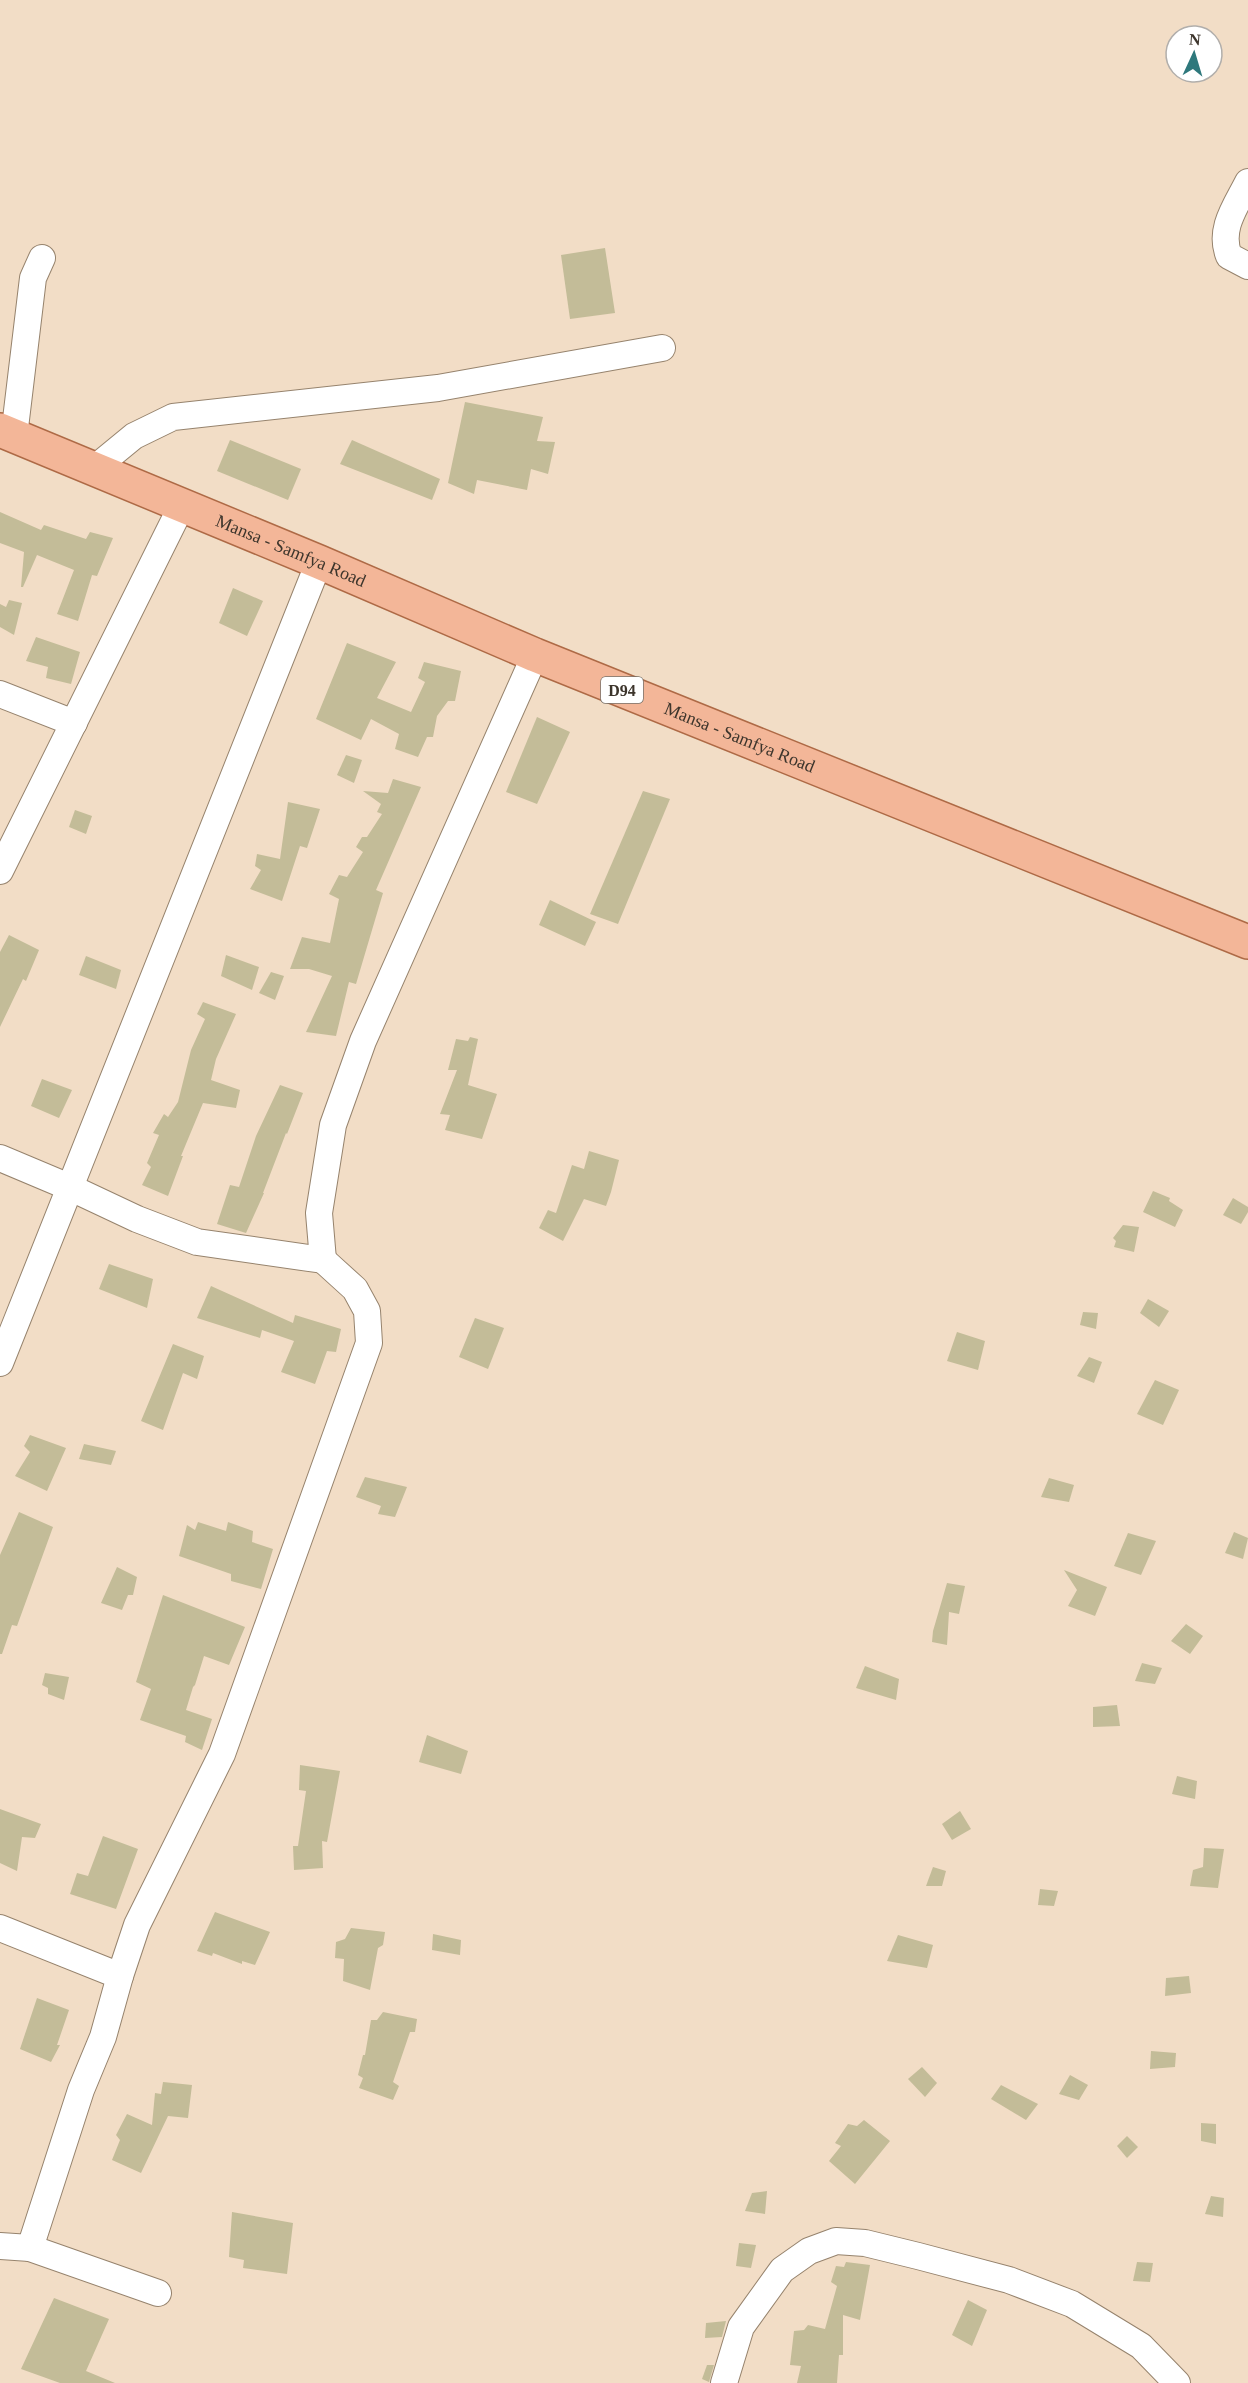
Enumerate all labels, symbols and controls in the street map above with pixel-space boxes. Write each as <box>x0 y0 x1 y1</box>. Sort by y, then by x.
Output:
north arrow <box>1164 24 1224 84</box>
text: N <box>1189 31 1202 48</box>
street label: Mansa - Samfya Road <box>213 511 369 591</box>
road number: D94 <box>601 677 643 703</box>
street label: Mansa - Samfya Road <box>661 698 818 777</box>

